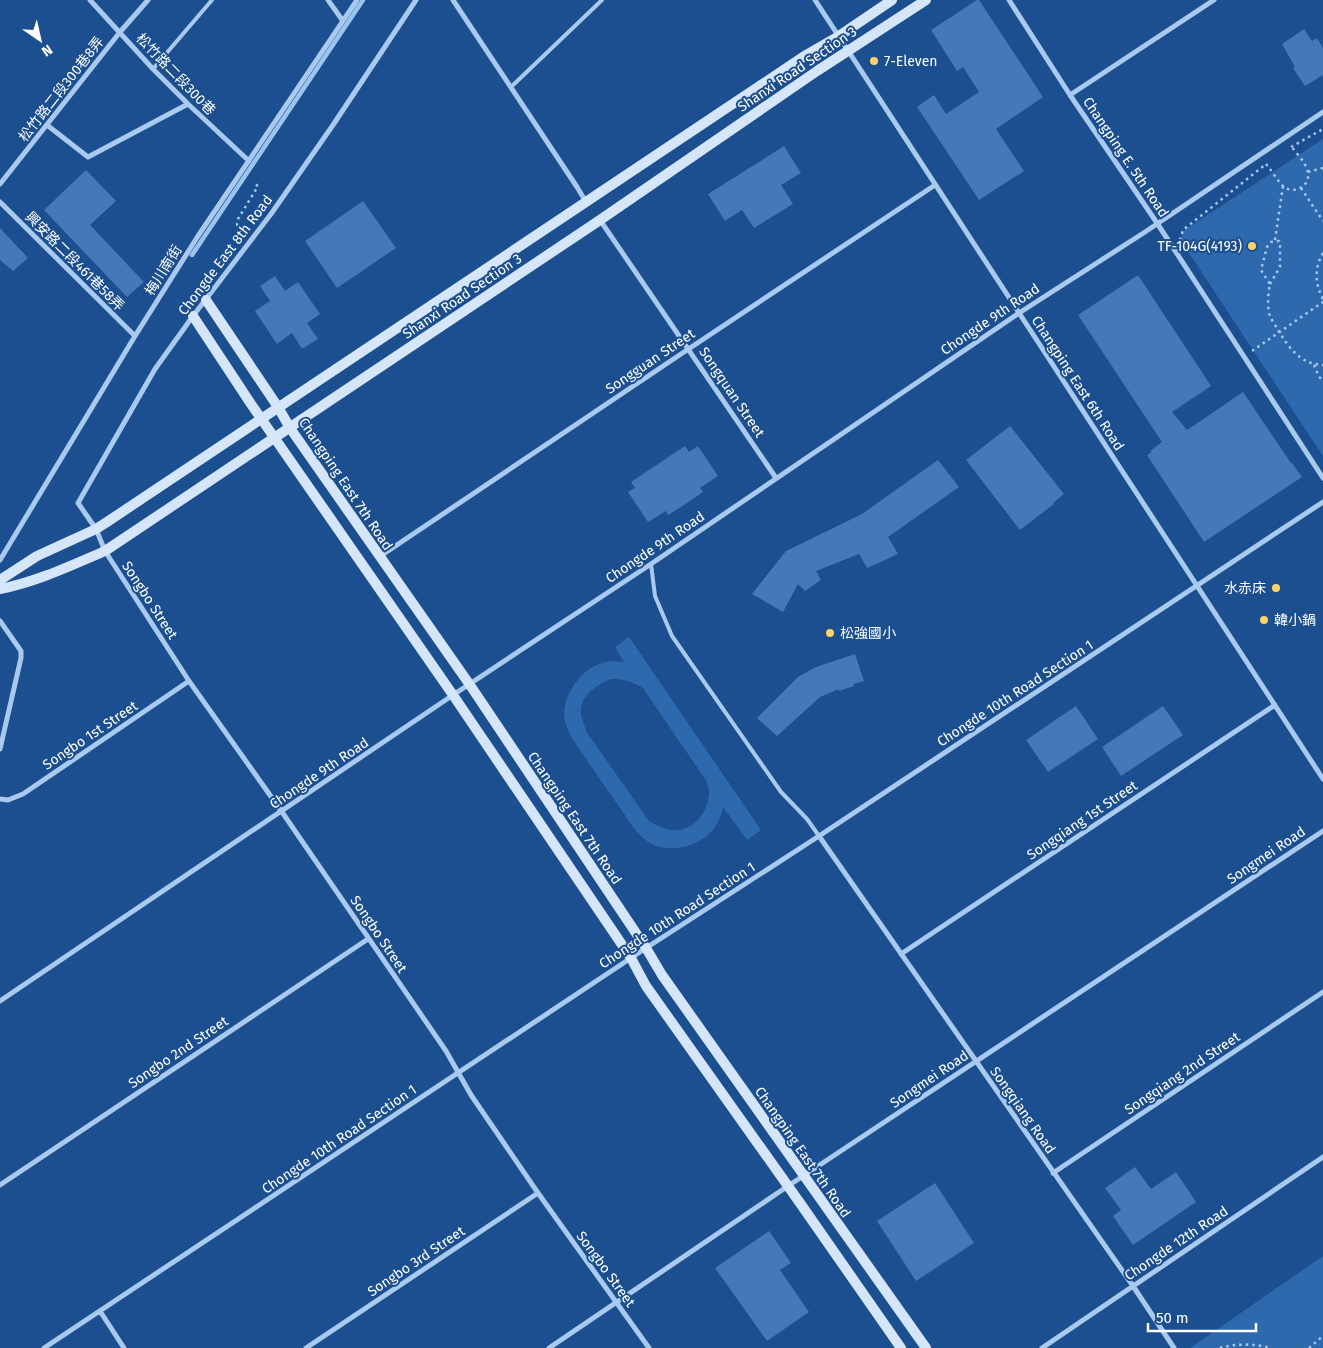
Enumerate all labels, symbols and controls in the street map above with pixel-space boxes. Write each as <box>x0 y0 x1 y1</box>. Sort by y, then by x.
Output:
north arrow <box>15 15 65 65</box>
street label: Shanxi Road Section 3 <box>734 23 860 116</box>
street label: 松竹路二段300巷 <box>132 30 219 119</box>
street label: 松竹路二段300巷8弄 <box>15 34 108 145</box>
text: N <box>38 41 56 60</box>
place label: 7-Eleven <box>884 53 938 70</box>
marker: 7-Eleven <box>868 55 880 67</box>
street label: Changping E. 5th Road <box>1079 94 1172 221</box>
street label: Chongde East 8th Road <box>175 192 276 319</box>
street label: 興安路二段461巷58弄 <box>22 208 128 314</box>
place label: TF-104G(4193) <box>1158 238 1242 255</box>
marker: TF-104G(4193) <box>1246 240 1258 252</box>
street label: 梅川南街 <box>141 242 185 299</box>
street label: Shanxi Road Section 3 <box>399 250 525 343</box>
street label: Chongde 9th Road <box>938 280 1043 359</box>
street label: Changping East 6th Road <box>1028 313 1128 454</box>
street label: Songguan Street <box>602 325 699 398</box>
street label: Songquan Street <box>695 344 769 441</box>
street label: Changping East 7th Road <box>295 415 396 554</box>
street label: Chongde 9th Road <box>603 508 708 587</box>
street label: Songbo Street <box>118 558 182 643</box>
place label: 水赤床 <box>1224 580 1266 597</box>
marker: 水赤床 <box>1270 582 1282 594</box>
place label: 韓小鍋 <box>1274 612 1316 629</box>
marker: 韓小鍋 <box>1258 614 1270 626</box>
place label: 松強國小 <box>840 625 896 642</box>
marker: 松強國小 <box>824 627 836 639</box>
street label: Chongde 10th Road Section 1 <box>934 636 1097 750</box>
street label: Songbo 1st Street <box>40 697 142 773</box>
street label: Chongde 9th Road <box>267 734 372 813</box>
street label: Changping East 7th Road <box>524 749 625 888</box>
street label: Songqiang 1st Street <box>1024 777 1142 864</box>
street label: Songmei Road <box>1224 823 1309 888</box>
street label: Chongde 10th Road Section 1 <box>596 858 759 972</box>
street label: Songbo Street <box>347 892 411 977</box>
street label: Songbo 2nd Street <box>125 1012 232 1092</box>
street label: Songqiang 2nd Street <box>1121 1028 1244 1118</box>
street label: Songmei Road <box>887 1047 972 1112</box>
street label: Songqiang Road <box>986 1063 1059 1157</box>
street label: Chongde 10th Road Section 1 <box>259 1081 420 1198</box>
street label: Changping East 7th Road <box>751 1084 854 1221</box>
street label: Chongde 12th Road <box>1121 1202 1231 1284</box>
street label: Songbo 3rd Street <box>364 1222 469 1300</box>
street label: Songbo Street <box>572 1228 639 1311</box>
scale bar <box>1148 1300 1256 1332</box>
text: 50 m <box>1156 1309 1189 1327</box>

